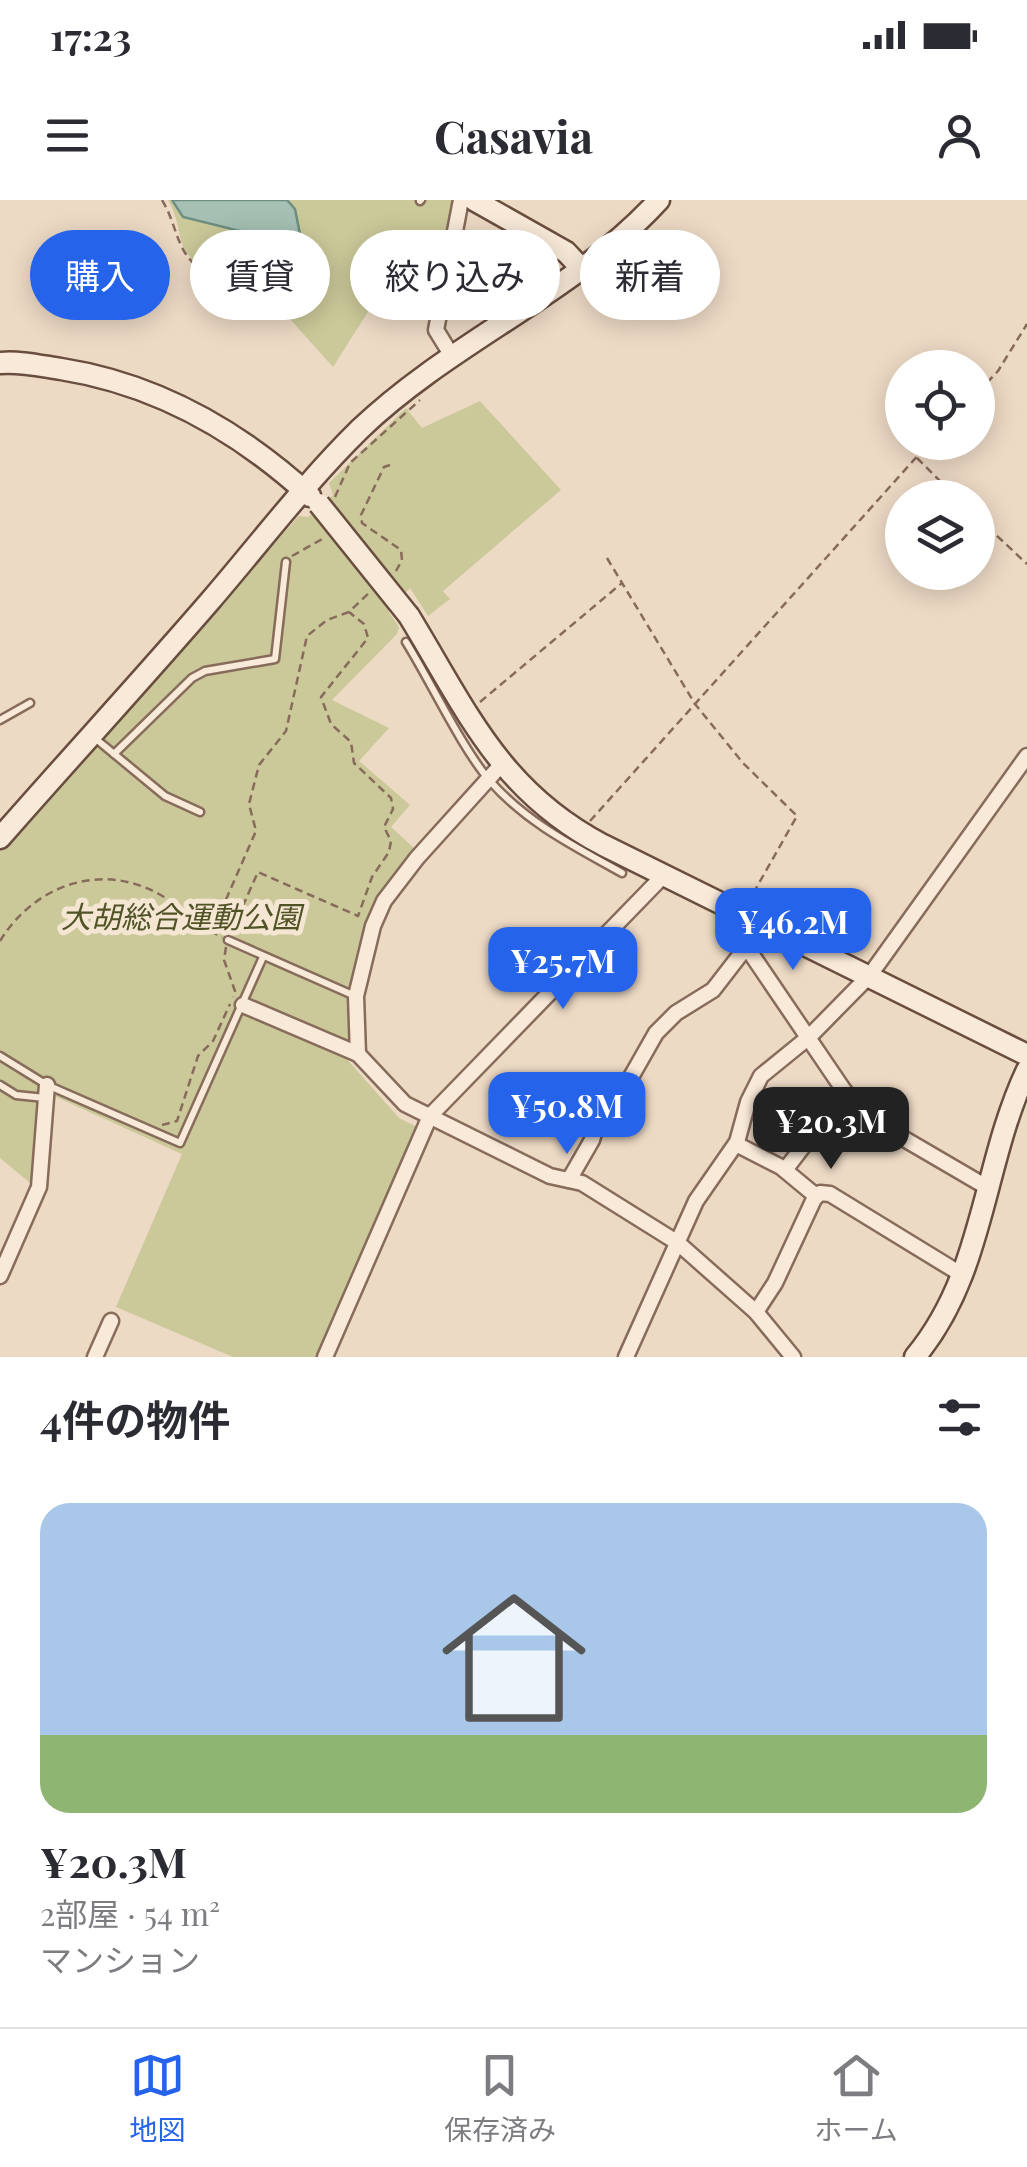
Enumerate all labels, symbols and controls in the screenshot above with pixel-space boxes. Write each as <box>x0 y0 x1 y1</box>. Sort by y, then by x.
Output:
text: 17:23 <box>50 10 131 61</box>
text: Casavia <box>434 105 593 165</box>
icon: menu <box>40 108 95 163</box>
icon: person <box>932 108 987 163</box>
chip: 購入 <box>30 230 170 320</box>
chip: 賃貸 <box>190 230 330 320</box>
chip: 絞り込み <box>350 230 560 320</box>
chip: 新着 <box>580 230 720 320</box>
map controls <box>885 350 995 590</box>
button: locate <box>885 350 995 460</box>
button: layers <box>885 480 995 590</box>
pin: ¥46.2M <box>712 888 874 973</box>
park label: 大胡総合運動公園 <box>61 896 305 936</box>
text: ¥46.2M <box>737 899 849 942</box>
pin: ¥25.7M <box>482 927 644 1012</box>
text: ¥25.7M <box>510 938 616 981</box>
pin: ¥50.8M <box>486 1072 648 1157</box>
text: ¥50.8M <box>510 1083 624 1126</box>
pin: ¥20.3M <box>750 1087 912 1172</box>
text: ¥20.3M <box>775 1098 887 1141</box>
icon: filters <box>932 1390 987 1445</box>
text: 4件の物件 <box>40 1391 230 1447</box>
icon: home <box>424 1568 604 1748</box>
text: ¥20.3M <box>40 1833 187 1889</box>
text: 2部屋 · 54 m² <box>40 1891 220 1934</box>
text: マンション <box>40 1937 200 1980</box>
tab: 地図 <box>129 2048 185 2148</box>
tab: 保存済み <box>444 2048 556 2148</box>
tab: ホーム <box>815 2048 898 2148</box>

